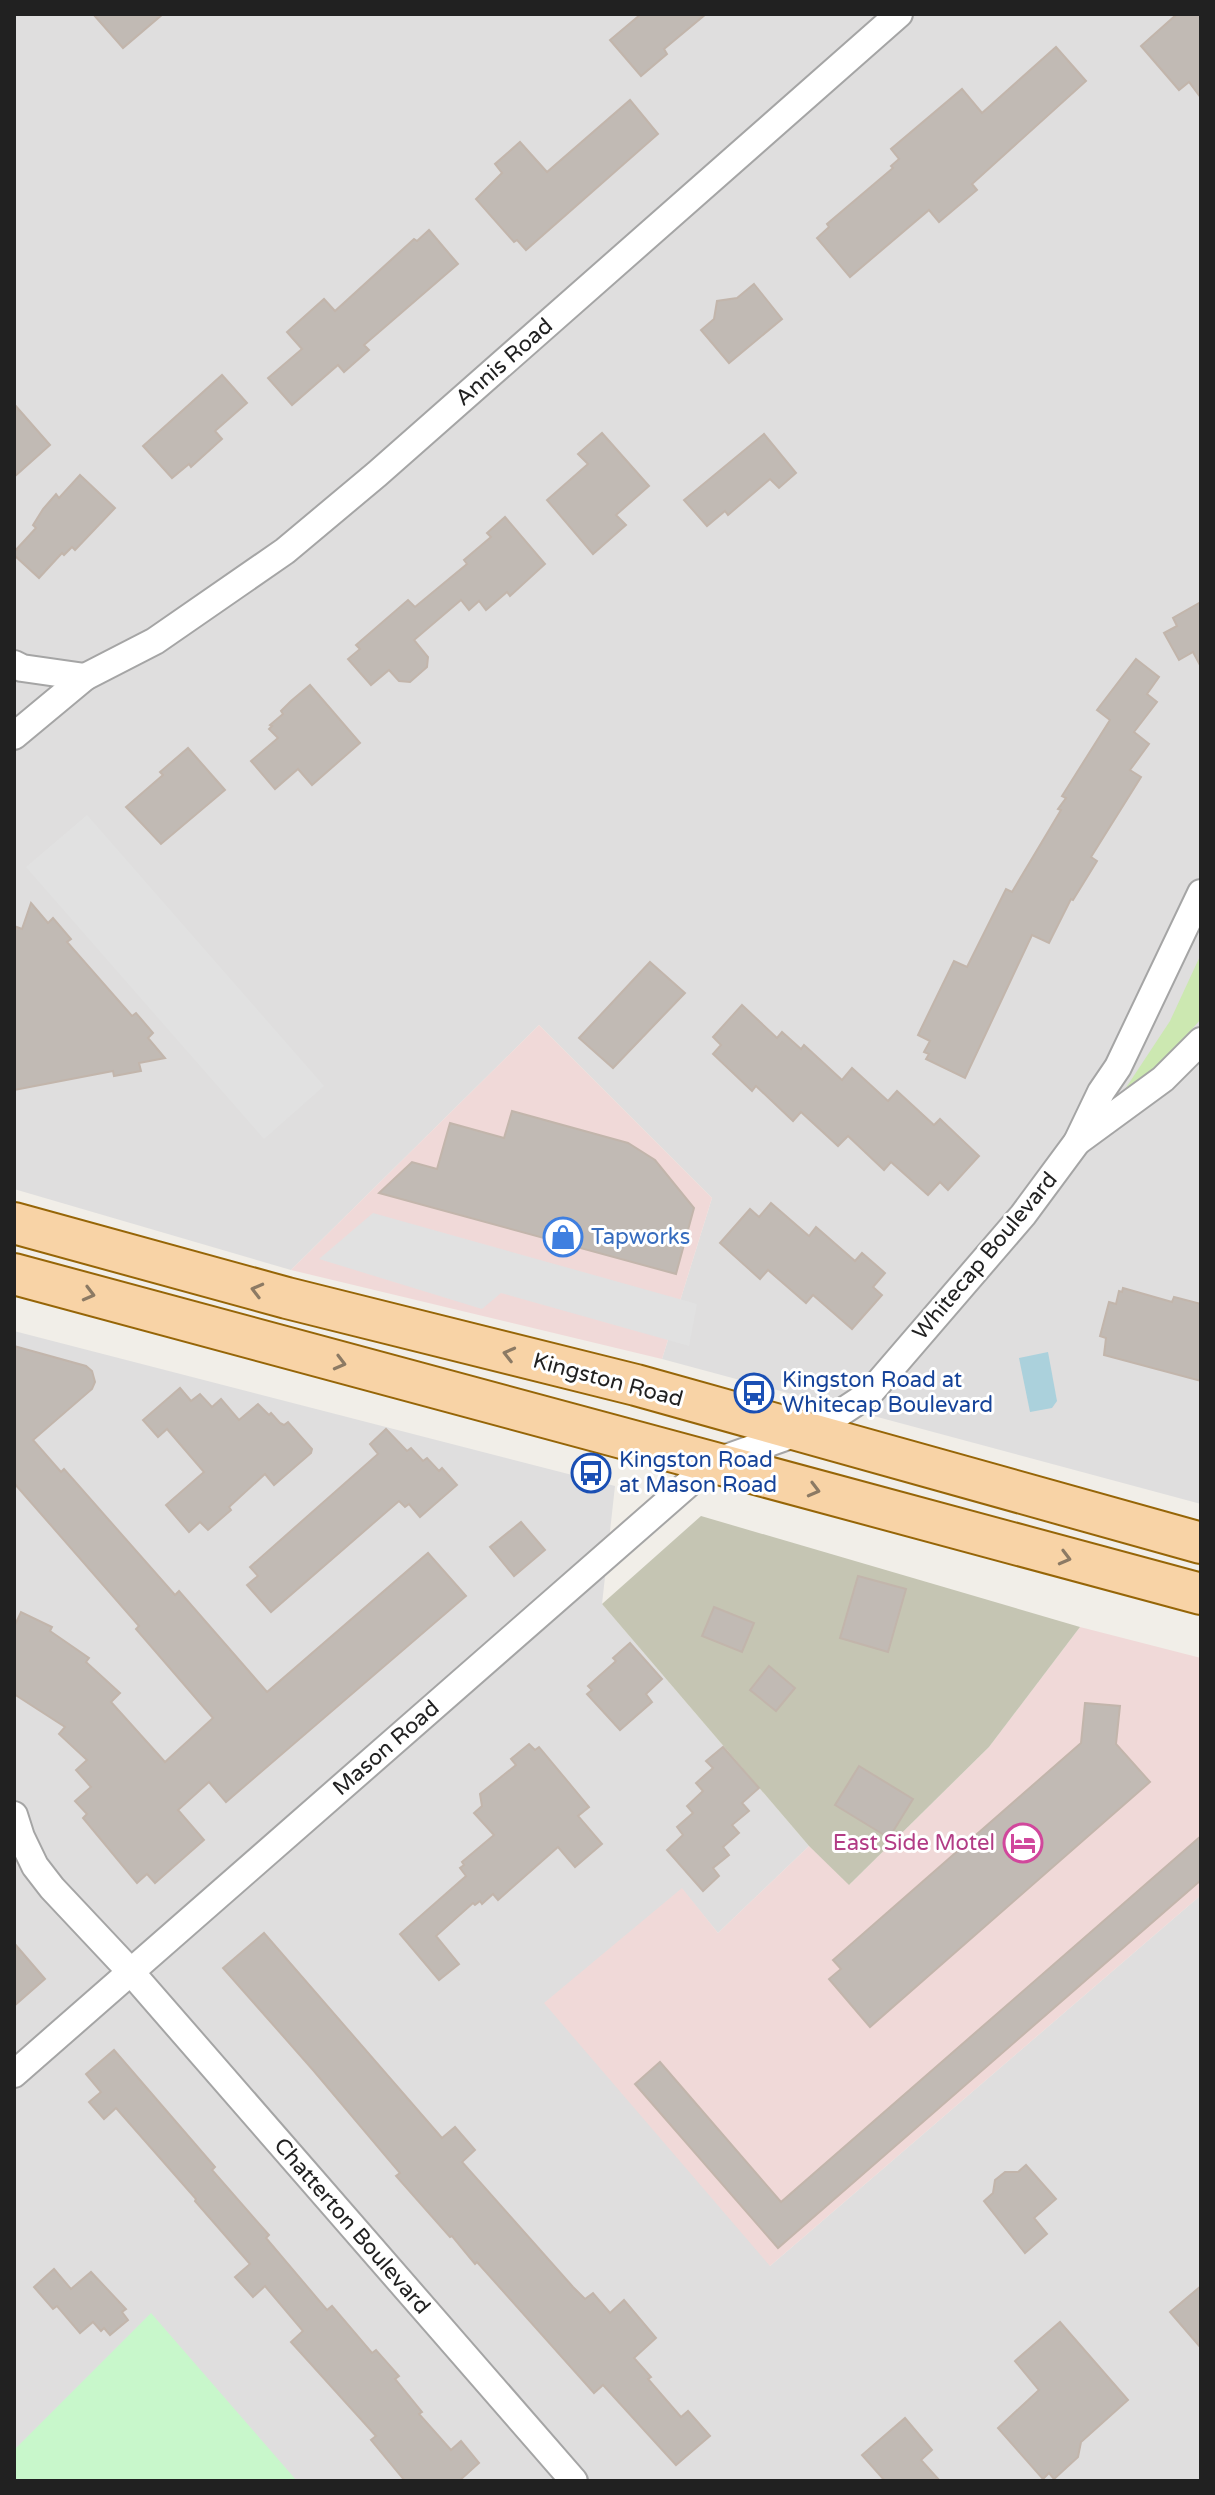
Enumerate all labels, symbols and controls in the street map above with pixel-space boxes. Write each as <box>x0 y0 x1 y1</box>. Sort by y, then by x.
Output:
street label: Annis Road <box>450 313 558 411</box>
street label: Whitecap Boulevard <box>907 1167 1063 1345</box>
shop icon: Tapworks <box>542 1216 584 1258</box>
place label: Tapworks <box>591 1224 690 1250</box>
one-way arrow <box>251 1283 265 1299</box>
one-way arrow <box>82 1285 96 1302</box>
one-way arrow <box>503 1346 517 1363</box>
street label: Kingston Road <box>530 1348 686 1412</box>
one-way arrow <box>333 1354 347 1370</box>
place label: Kingston Road at Whitecap Boulevard <box>782 1367 993 1418</box>
bus stop icon: Kingston Road at Whitecap Boulevard <box>733 1372 775 1414</box>
place label: Kingston Road at Mason Road <box>619 1447 777 1498</box>
bus stop icon: Kingston Road at Mason Road <box>570 1452 612 1494</box>
one-way arrow <box>807 1481 821 1498</box>
one-way arrow <box>1058 1548 1072 1565</box>
street label: Mason Road <box>328 1695 444 1801</box>
hotel icon: East Side Motel <box>1002 1822 1044 1864</box>
place label: East Side Motel <box>833 1830 995 1856</box>
street label: Chatterton Boulevard <box>268 2133 436 2319</box>

